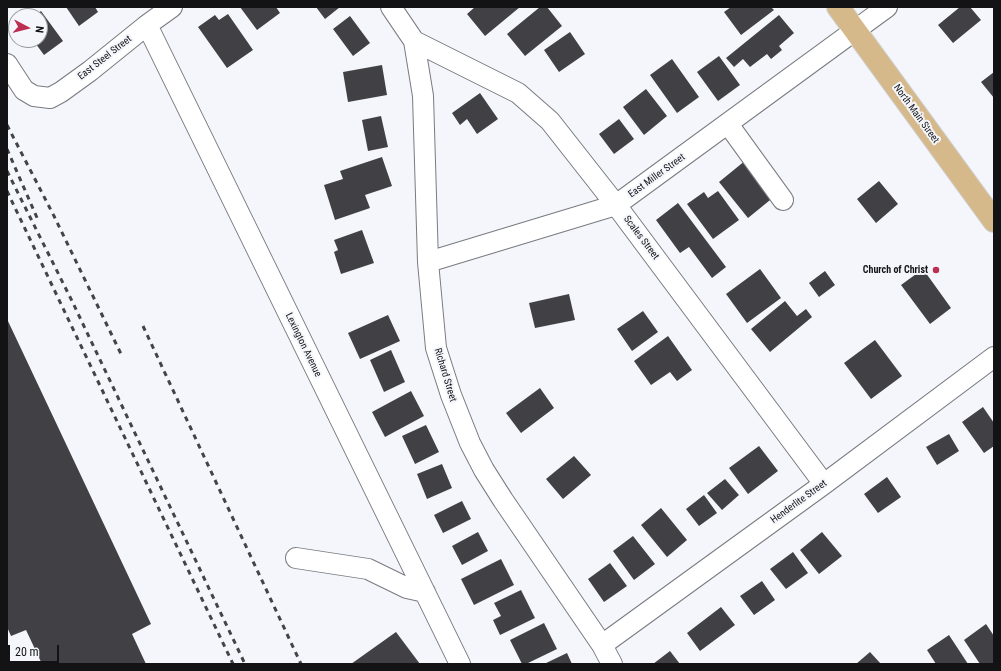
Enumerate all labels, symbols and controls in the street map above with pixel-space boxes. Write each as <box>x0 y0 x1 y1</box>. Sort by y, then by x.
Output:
north arrow <box>8 8 48 48</box>
text: N <box>33 25 46 34</box>
street label: East Steel Street <box>76 33 134 83</box>
street label: North Main Street <box>891 82 941 146</box>
street label: East Miller Street <box>626 151 688 201</box>
street label: Scales Street <box>621 214 661 262</box>
place label: Church of Christ <box>863 264 928 276</box>
marker: Church of Christ <box>931 265 941 275</box>
street label: Lexington Avenue <box>282 311 324 379</box>
street label: Richard Street <box>431 347 459 403</box>
street label: Henderlite Street <box>769 478 829 526</box>
scale bar <box>10 637 61 663</box>
text: 20 m <box>15 645 39 659</box>

